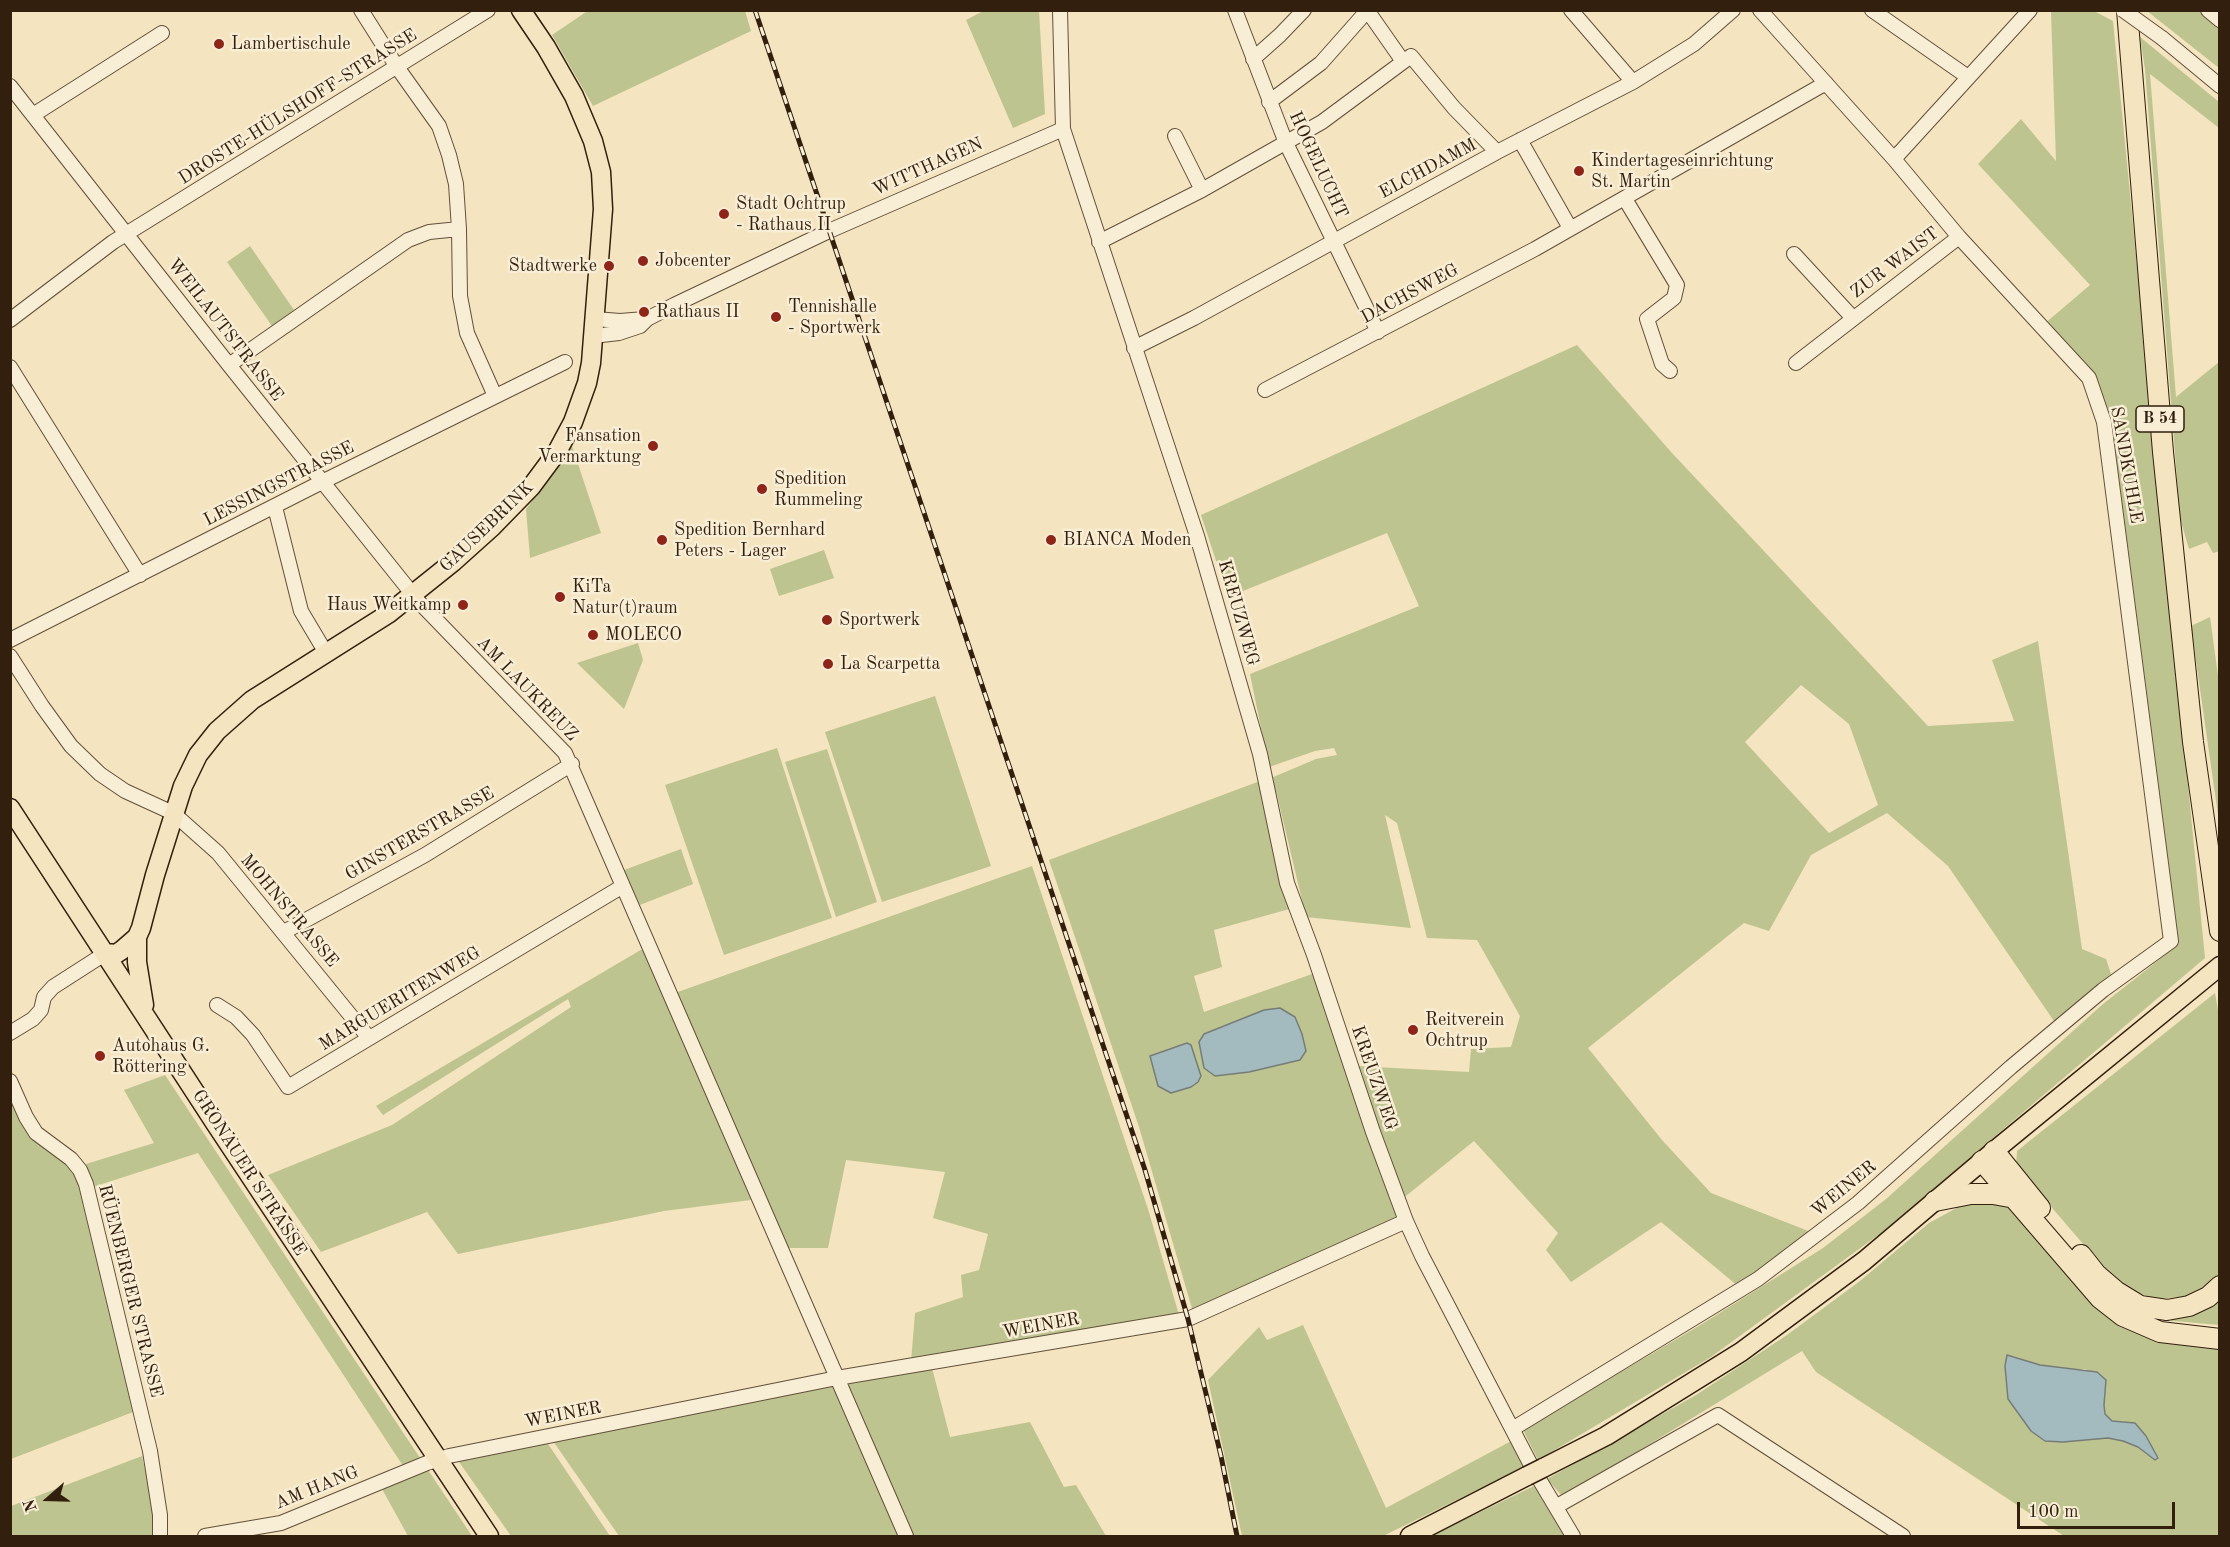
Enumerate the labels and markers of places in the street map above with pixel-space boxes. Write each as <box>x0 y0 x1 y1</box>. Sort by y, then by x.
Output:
place label: Lambertischule <box>231 33 350 55</box>
marker: Lambertischule <box>212 37 226 51</box>
place label: Kindertageseinrichtung St. Martin <box>1591 150 1773 192</box>
marker: Kindertageseinrichtung St. Martin <box>1572 164 1586 178</box>
place label: Stadt Ochtrup - Rathaus II <box>736 193 846 236</box>
marker: Stadt Ochtrup - Rathaus II <box>717 207 731 221</box>
place label: Jobcenter <box>655 250 731 272</box>
marker: Jobcenter <box>636 254 650 268</box>
place label: Stadtwerke <box>509 255 597 277</box>
marker: Stadtwerke <box>602 259 616 273</box>
place label: Tennishalle - Sportwerk <box>788 296 881 338</box>
place label: Rathaus II <box>656 301 739 323</box>
marker: Rathaus II <box>637 305 651 319</box>
marker: Tennishalle - Sportwerk <box>769 310 783 324</box>
place label: Fansation Vermarktung <box>538 425 641 468</box>
marker: Fansation Vermarktung <box>646 439 660 453</box>
place label: Spedition Rummeling <box>774 468 863 510</box>
marker: Spedition Rummeling <box>755 482 769 496</box>
place label: Spedition Bernhard Peters - Lager <box>674 519 825 562</box>
place label: BIANCA Moden <box>1063 529 1191 551</box>
marker: Spedition Bernhard Peters - Lager <box>655 533 669 547</box>
marker: BIANCA Moden <box>1044 533 1058 547</box>
place label: KiTa Natur(t)raum <box>572 576 678 618</box>
marker: KiTa Natur(t)raum <box>553 590 567 604</box>
place label: Haus Weitkamp <box>327 594 451 616</box>
marker: Haus Weitkamp <box>456 598 470 612</box>
place label: Sportwerk <box>839 609 920 631</box>
marker: Sportwerk <box>820 613 834 627</box>
place label: MOLECO <box>605 624 682 646</box>
marker: MOLECO <box>586 628 600 642</box>
place label: La Scarpetta <box>840 653 940 675</box>
marker: La Scarpetta <box>821 657 835 671</box>
place label: Reitverein Ochtrup <box>1425 1009 1505 1052</box>
marker: Reitverein Ochtrup <box>1406 1023 1420 1037</box>
place label: Autohaus G. Röttering <box>112 1035 210 1078</box>
marker: Autohaus G. Röttering <box>93 1049 107 1063</box>

